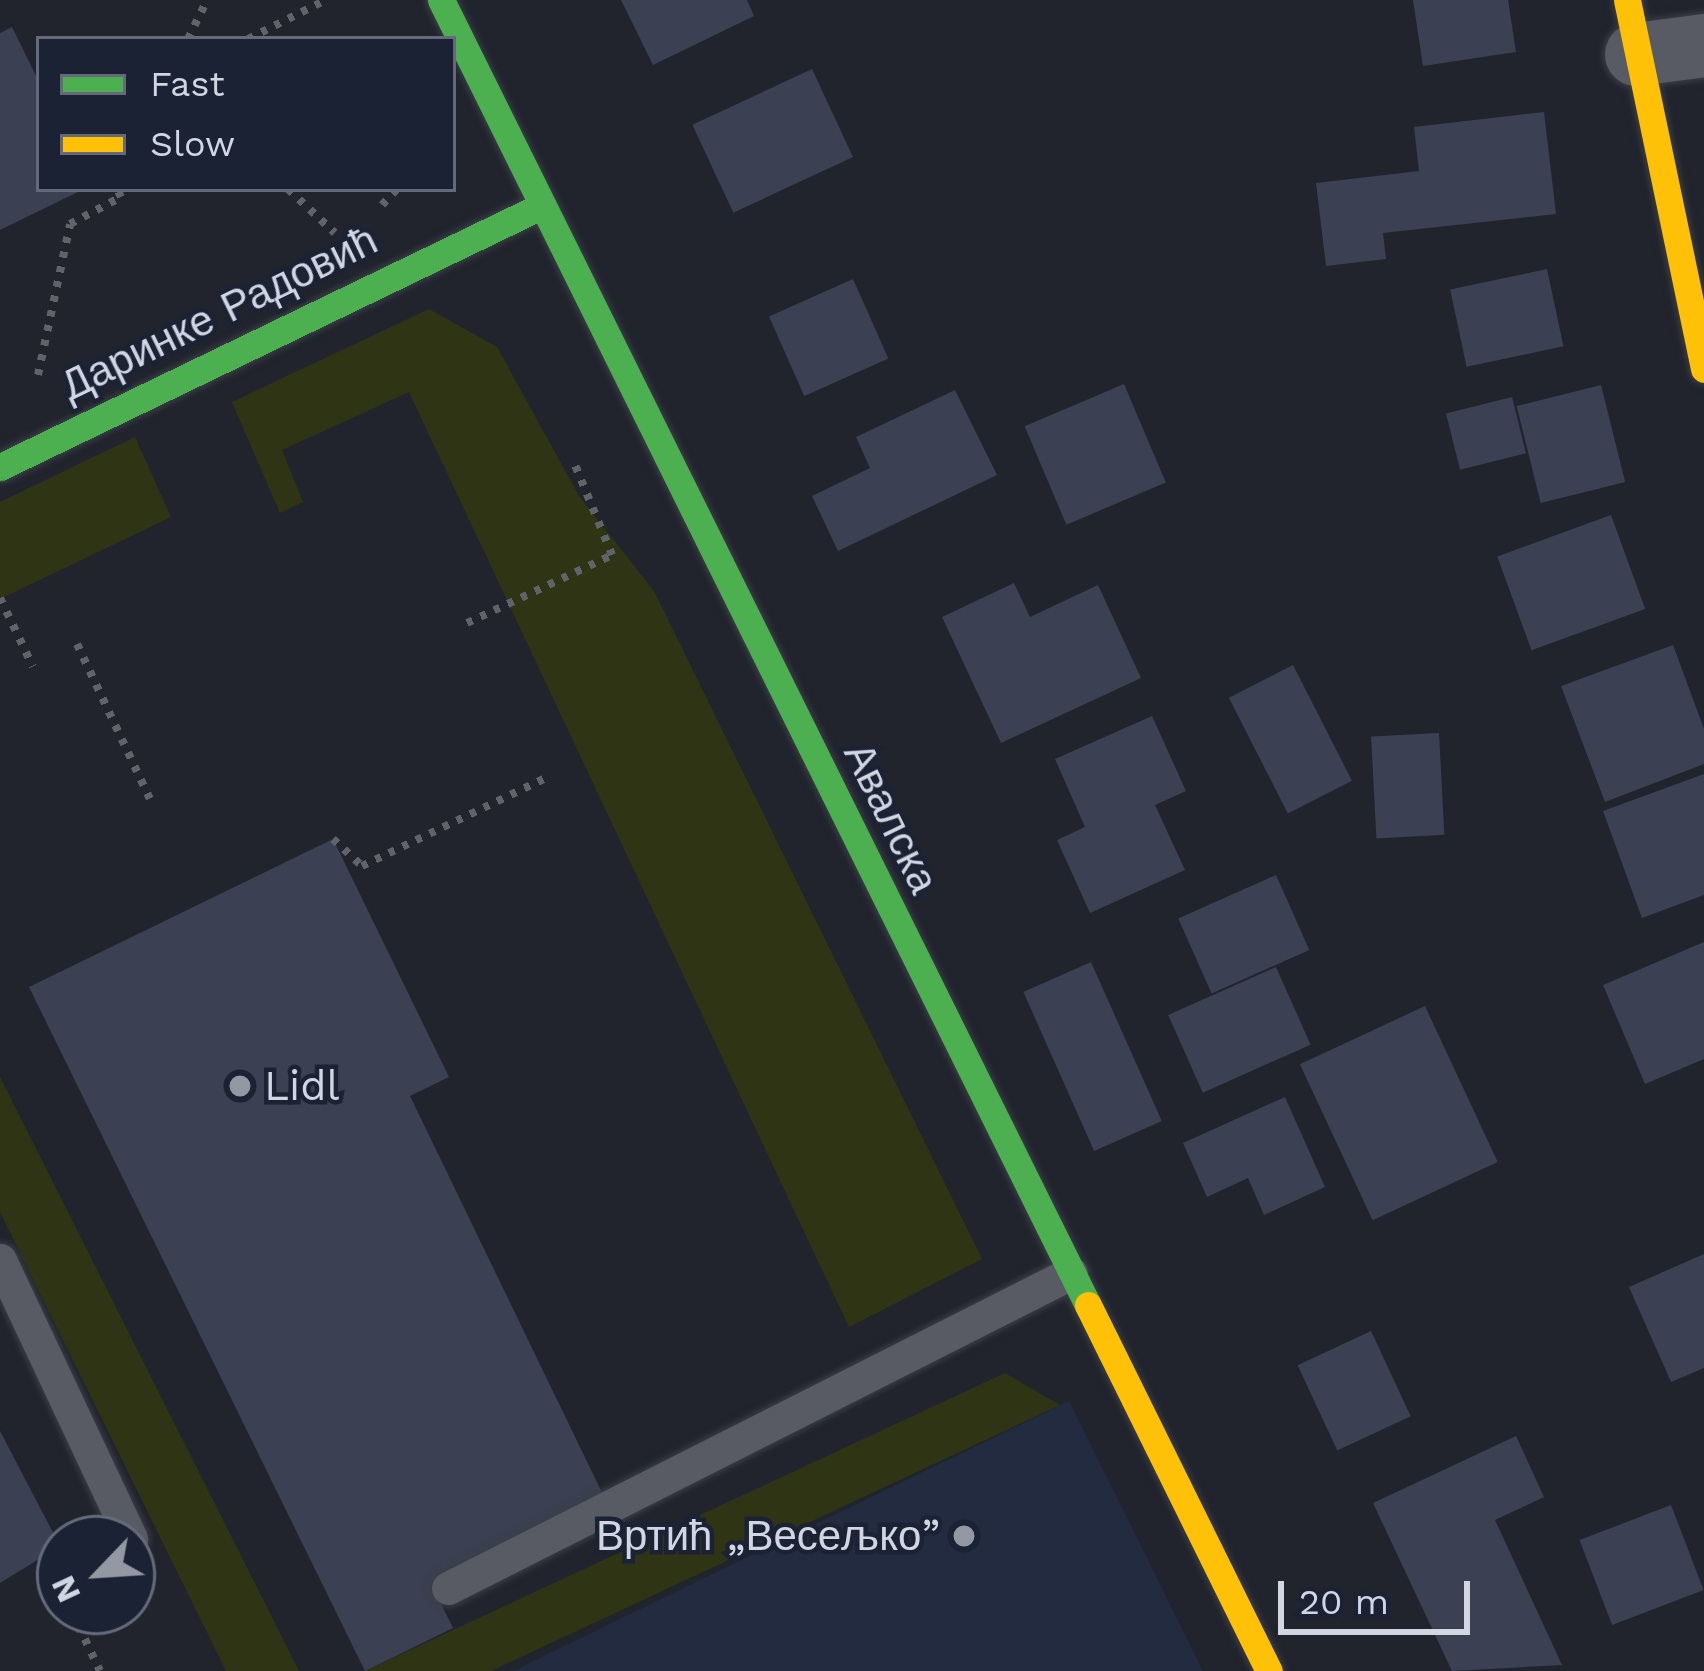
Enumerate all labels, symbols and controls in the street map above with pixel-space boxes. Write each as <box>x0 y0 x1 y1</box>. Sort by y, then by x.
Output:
legend <box>36 36 456 192</box>
text: Fast <box>150 63 225 105</box>
text: Slow <box>150 123 235 165</box>
street label: Даринке Радовић <box>53 215 385 411</box>
street label: Авалска <box>833 734 949 902</box>
place label: Lidl <box>264 1061 339 1111</box>
marker: Lidl <box>227 1073 253 1099</box>
place label: Вртић „Весељко” <box>596 1511 940 1561</box>
north arrow <box>36 1515 156 1635</box>
marker: Вртић „Весељко” <box>951 1523 977 1549</box>
scale bar <box>1284 1557 1476 1631</box>
text: N <box>43 1570 88 1608</box>
text: 20 m <box>1299 1581 1389 1623</box>

